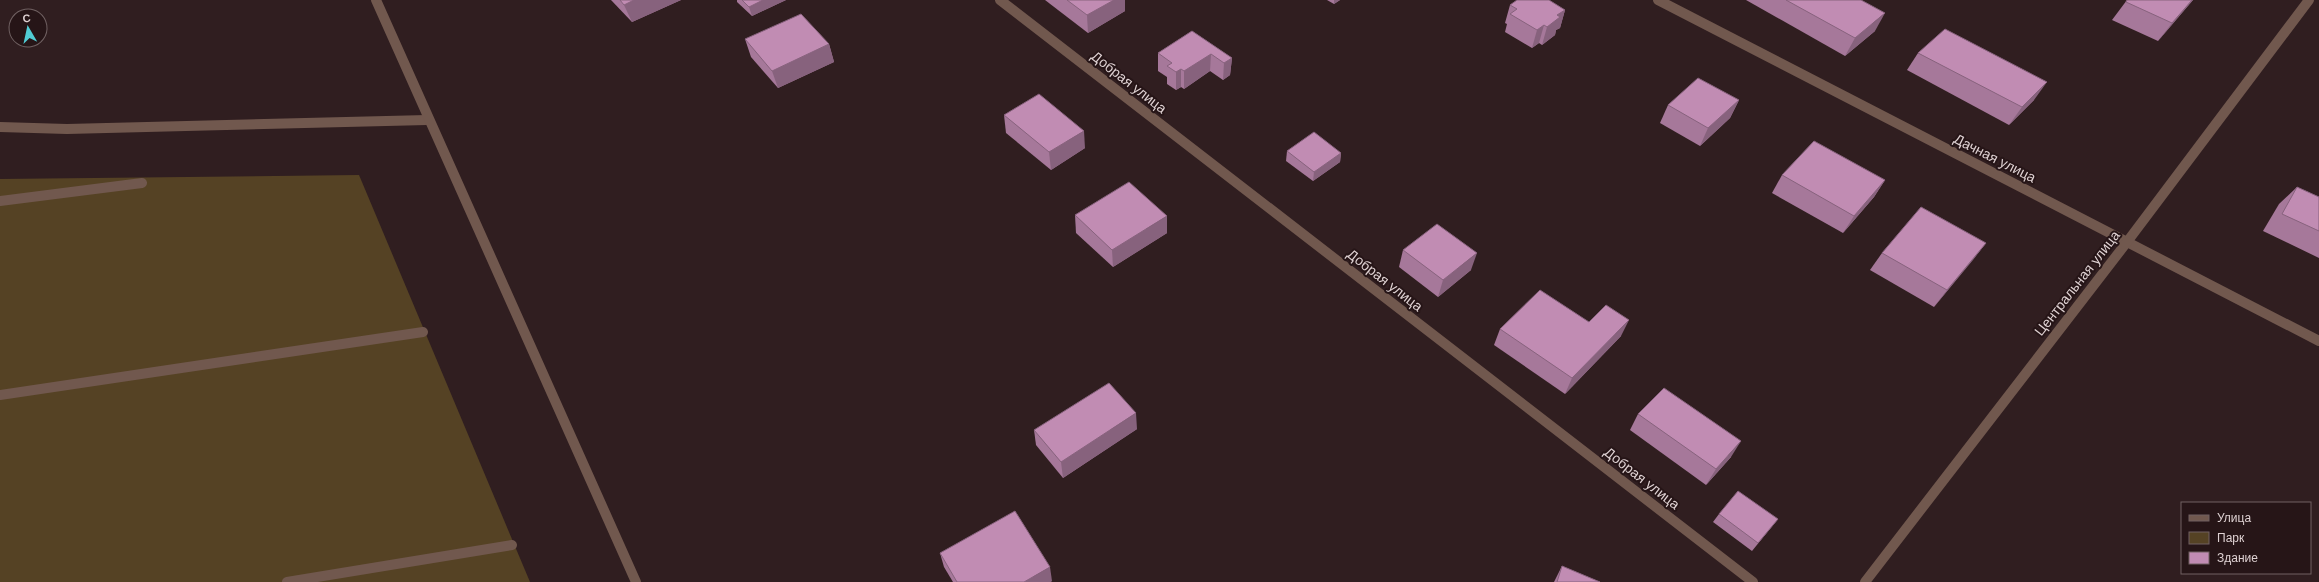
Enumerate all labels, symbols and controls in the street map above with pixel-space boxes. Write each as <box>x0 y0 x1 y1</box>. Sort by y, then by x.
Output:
north arrow <box>8 8 48 48</box>
text: С <box>22 12 31 25</box>
street label: Добрая улица <box>1088 48 1170 116</box>
street label: Дачная улица <box>1951 131 2039 186</box>
street label: Центральная улица <box>2031 227 2123 339</box>
street label: Добрая улица <box>1344 246 1426 314</box>
street label: Добрая улица <box>1601 444 1683 512</box>
legend <box>2181 502 2311 574</box>
text: Улица <box>2217 511 2251 525</box>
text: Парк <box>2217 531 2245 545</box>
text: Здание <box>2217 551 2258 565</box>

